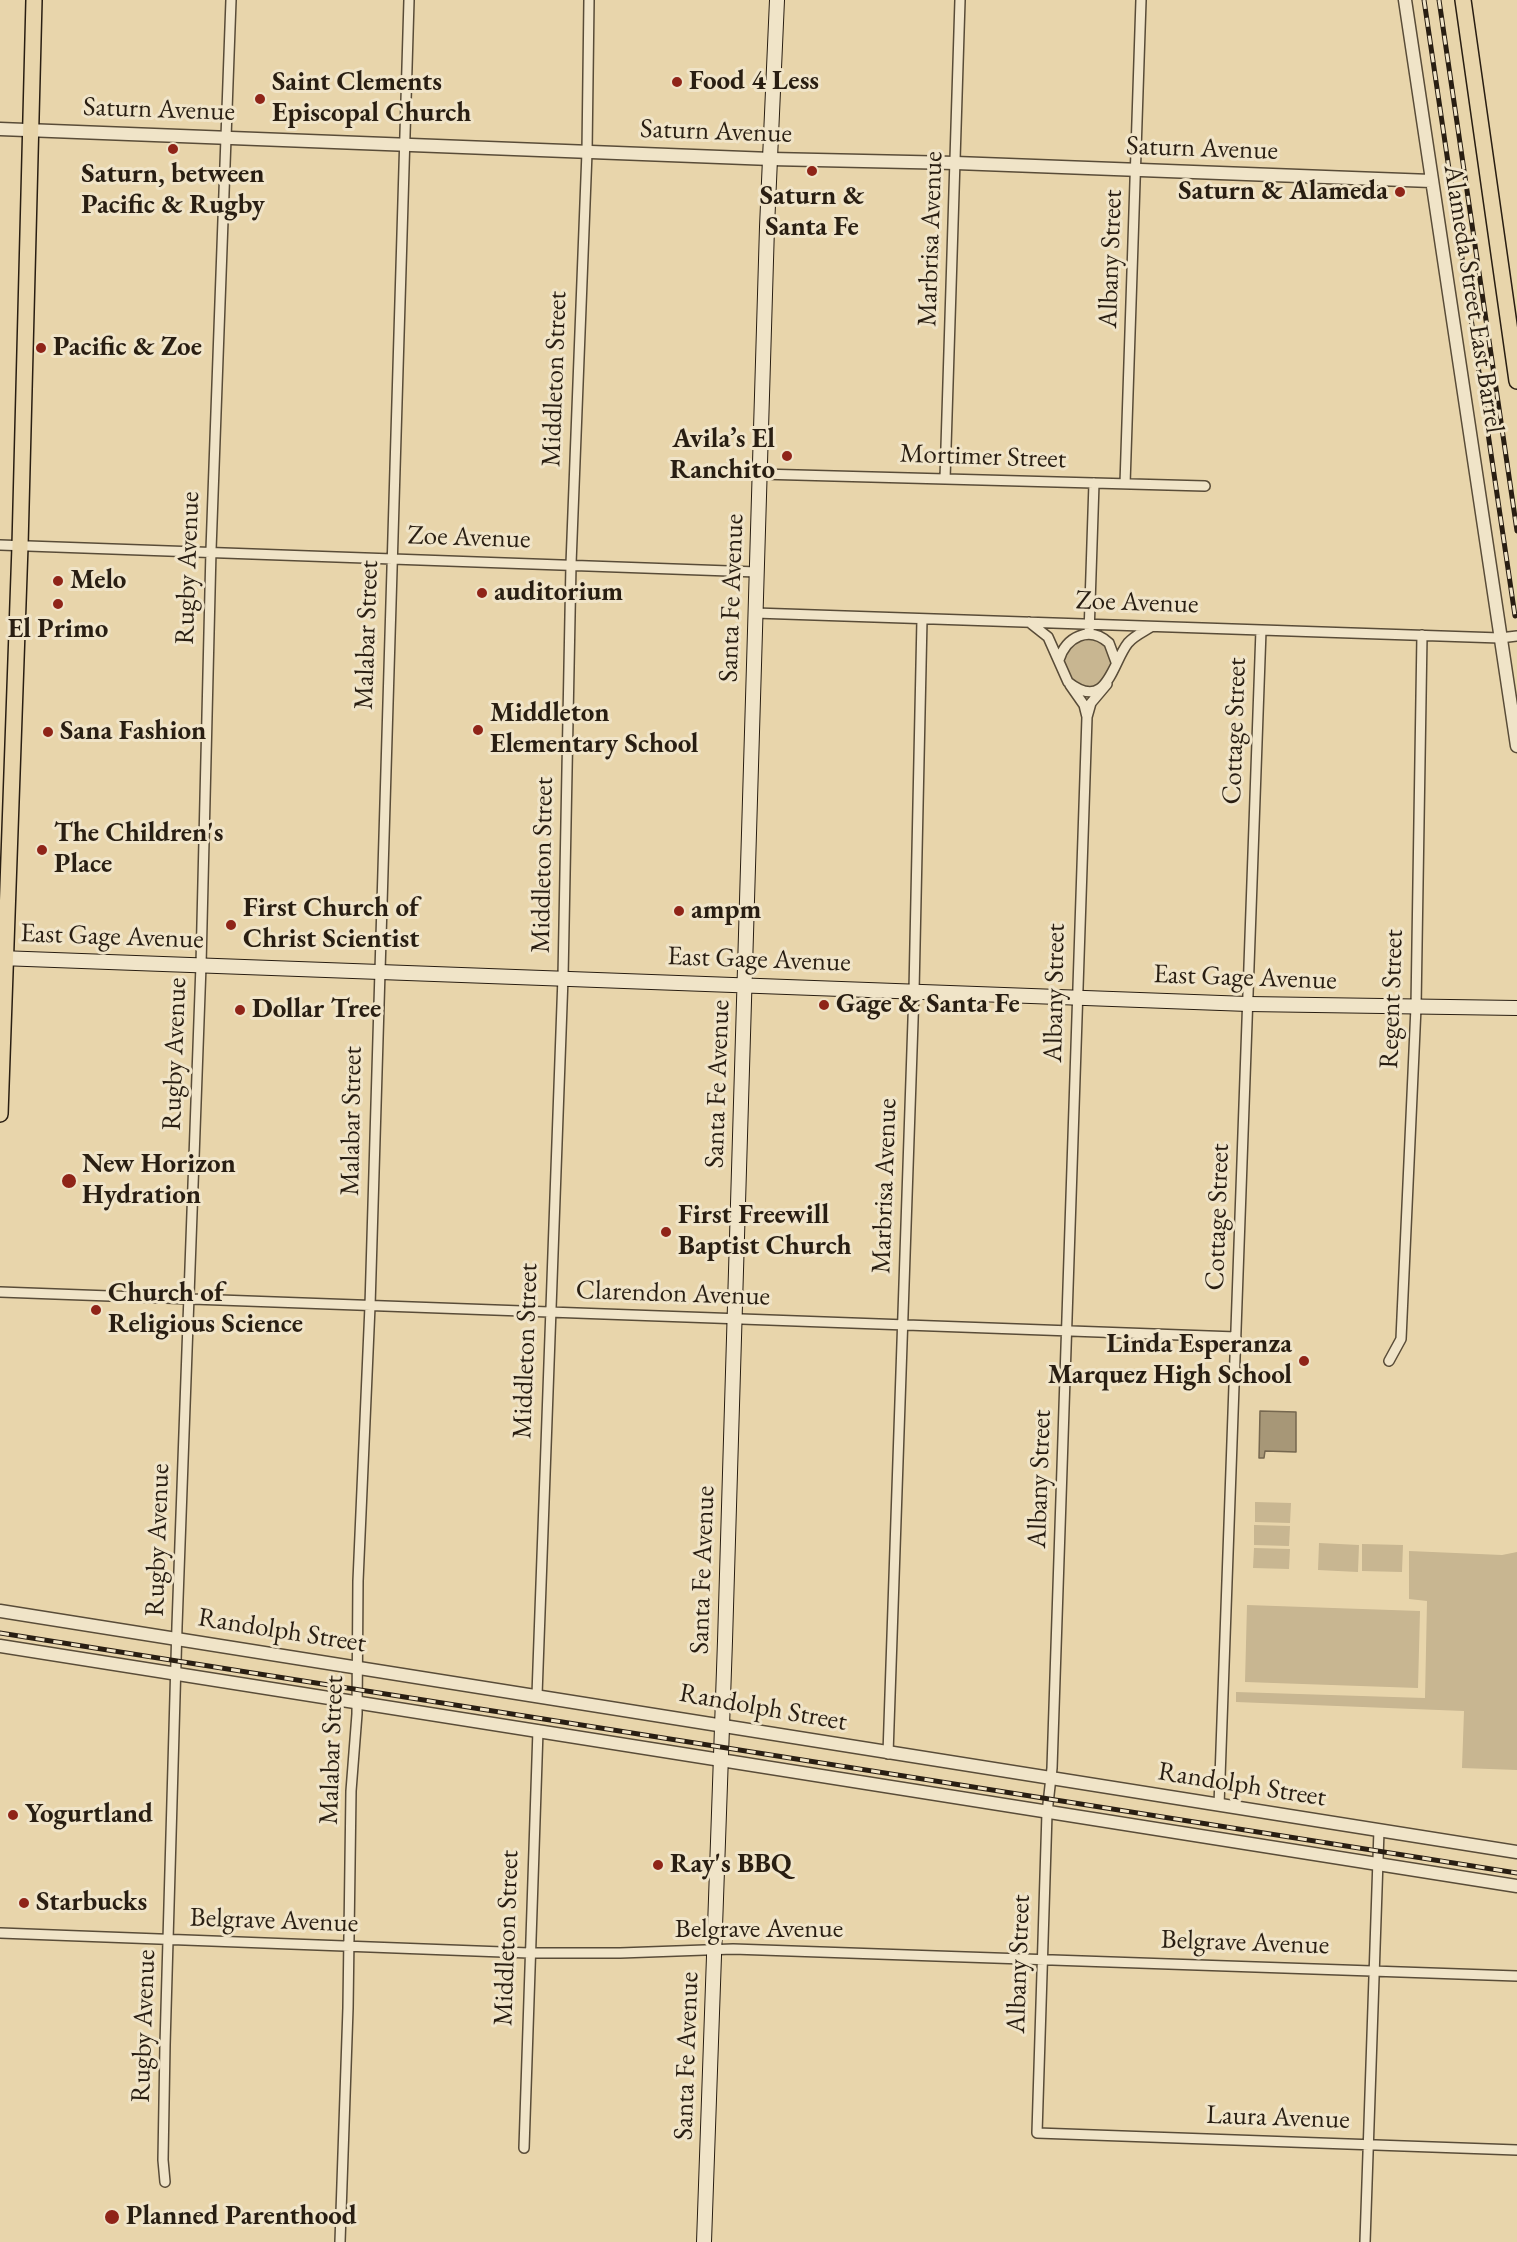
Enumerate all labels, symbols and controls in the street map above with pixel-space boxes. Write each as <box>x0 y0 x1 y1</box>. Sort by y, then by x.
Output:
place label: Food 4 Less <box>689 66 819 98</box>
place label: Saint Clements Episcopal Church <box>272 67 471 130</box>
marker: Food 4 Less <box>670 75 684 89</box>
street label: Saturn Avenue <box>82 91 236 129</box>
marker: Saint Clements Episcopal Church <box>253 92 267 106</box>
street label: Saturn Avenue <box>639 113 793 151</box>
street label: Saturn Avenue <box>1125 130 1279 168</box>
marker: Saturn, between Pacific & Rugby <box>166 142 180 156</box>
street label: Marbrisa Avenue <box>912 151 950 327</box>
place label: Saturn, between Pacific & Rugby <box>81 159 265 222</box>
street label: Alameda Street East Barrel <box>1436 162 1510 436</box>
marker: Saturn & Santa Fe <box>805 164 819 178</box>
place label: Saturn & Alameda <box>1178 176 1388 208</box>
place label: Saturn & Santa Fe <box>760 181 864 244</box>
marker: Saturn & Alameda <box>1393 185 1407 199</box>
street label: Albany Street <box>1092 189 1130 329</box>
street label: Middleton Street <box>536 290 574 468</box>
place label: Pacific & Zoe <box>53 332 202 364</box>
marker: Pacific & Zoe <box>34 341 48 355</box>
place label: Avila’s El Ranchito <box>670 424 775 487</box>
street label: Mortimer Street <box>899 438 1067 476</box>
marker: Avila’s El Ranchito <box>780 449 794 463</box>
street label: Rugby Avenue <box>169 491 207 645</box>
street label: Santa Fe Avenue <box>713 513 751 683</box>
street label: Zoe Avenue <box>407 520 531 556</box>
street label: Malabar Street <box>348 560 386 710</box>
place label: Melo <box>70 565 126 597</box>
marker: Melo <box>51 574 65 588</box>
place label: auditorium <box>494 577 623 609</box>
street label: Zoe Avenue <box>1075 585 1199 621</box>
marker: auditorium <box>475 586 489 600</box>
marker: El Primo <box>51 597 65 611</box>
place label: El Primo <box>8 614 108 646</box>
street label: Cottage Street <box>1216 657 1254 805</box>
place label: Middleton Elementary School <box>490 698 699 761</box>
place label: Sana Fashion <box>60 716 206 748</box>
marker: Middleton Elementary School <box>471 723 485 737</box>
marker: Sana Fashion <box>41 725 55 739</box>
street label: Middleton Street <box>525 777 561 953</box>
place label: The Children's Place <box>54 818 223 881</box>
marker: The Children's Place <box>35 843 49 857</box>
place label: First Church of Christ Scientist <box>243 893 419 956</box>
place label: ampm <box>691 895 761 927</box>
marker: ampm <box>672 904 686 918</box>
street label: East Gage Avenue <box>20 918 204 956</box>
marker: First Church of Christ Scientist <box>224 918 238 932</box>
street label: Albany Street <box>1038 923 1072 1063</box>
street label: Regent Street <box>1373 929 1411 1069</box>
street label: East Gage Avenue <box>667 941 851 979</box>
street label: East Gage Avenue <box>1153 959 1337 997</box>
street label: Rugby Avenue <box>156 977 194 1131</box>
place label: Gage & Santa Fe <box>836 989 1020 1021</box>
place label: Dollar Tree <box>252 994 381 1026</box>
marker: Gage & Santa Fe <box>817 998 831 1012</box>
street label: Santa Fe Avenue <box>699 999 737 1169</box>
marker: Dollar Tree <box>233 1003 247 1017</box>
street label: Malabar Street <box>334 1046 370 1196</box>
street label: Marbrisa Avenue <box>866 1098 904 1274</box>
street label: Cottage Street <box>1199 1143 1237 1291</box>
place label: New Horizon Hydration <box>82 1149 236 1212</box>
marker: New Horizon Hydration <box>60 1172 78 1190</box>
place label: First Freewill Baptist Church <box>678 1200 852 1263</box>
marker: First Freewill Baptist Church <box>659 1225 673 1239</box>
street label: Middleton Street <box>507 1262 545 1440</box>
street label: Clarendon Avenue <box>575 1274 771 1314</box>
place label: Church of Religious Science <box>108 1278 303 1341</box>
marker: Church of Religious Science <box>89 1303 103 1317</box>
place label: Linda Esperanza Marquez High School <box>1048 1329 1292 1392</box>
marker: Linda Esperanza Marquez High School <box>1297 1354 1311 1368</box>
street label: Albany Street <box>1021 1409 1059 1549</box>
street label: Rugby Avenue <box>139 1463 177 1617</box>
street label: Santa Fe Avenue <box>684 1485 722 1655</box>
street label: Randolph Street <box>196 1602 368 1660</box>
street label: Malabar Street <box>313 1675 351 1825</box>
street label: Randolph Street <box>677 1677 849 1739</box>
street label: Randolph Street <box>1156 1756 1328 1814</box>
place label: Yogurtland <box>25 1799 153 1831</box>
marker: Yogurtland <box>6 1808 20 1822</box>
street label: Middleton Street <box>488 1849 526 2027</box>
place label: Ray's BBQ <box>670 1849 791 1881</box>
marker: Ray's BBQ <box>651 1858 665 1872</box>
place label: Starbucks <box>36 1887 147 1919</box>
street label: Albany Street <box>1000 1894 1038 2034</box>
marker: Starbucks <box>17 1896 31 1910</box>
street label: Belgrave Avenue <box>189 1902 359 1940</box>
street label: Belgrave Avenue <box>675 1914 843 1946</box>
street label: Belgrave Avenue <box>1160 1924 1330 1962</box>
street label: Rugby Avenue <box>125 1949 163 2103</box>
street label: Santa Fe Avenue <box>668 1971 706 2141</box>
street label: Laura Avenue <box>1206 2099 1350 2137</box>
place label: Planned Parenthood <box>126 2201 357 2233</box>
marker: Planned Parenthood <box>103 2208 121 2226</box>

